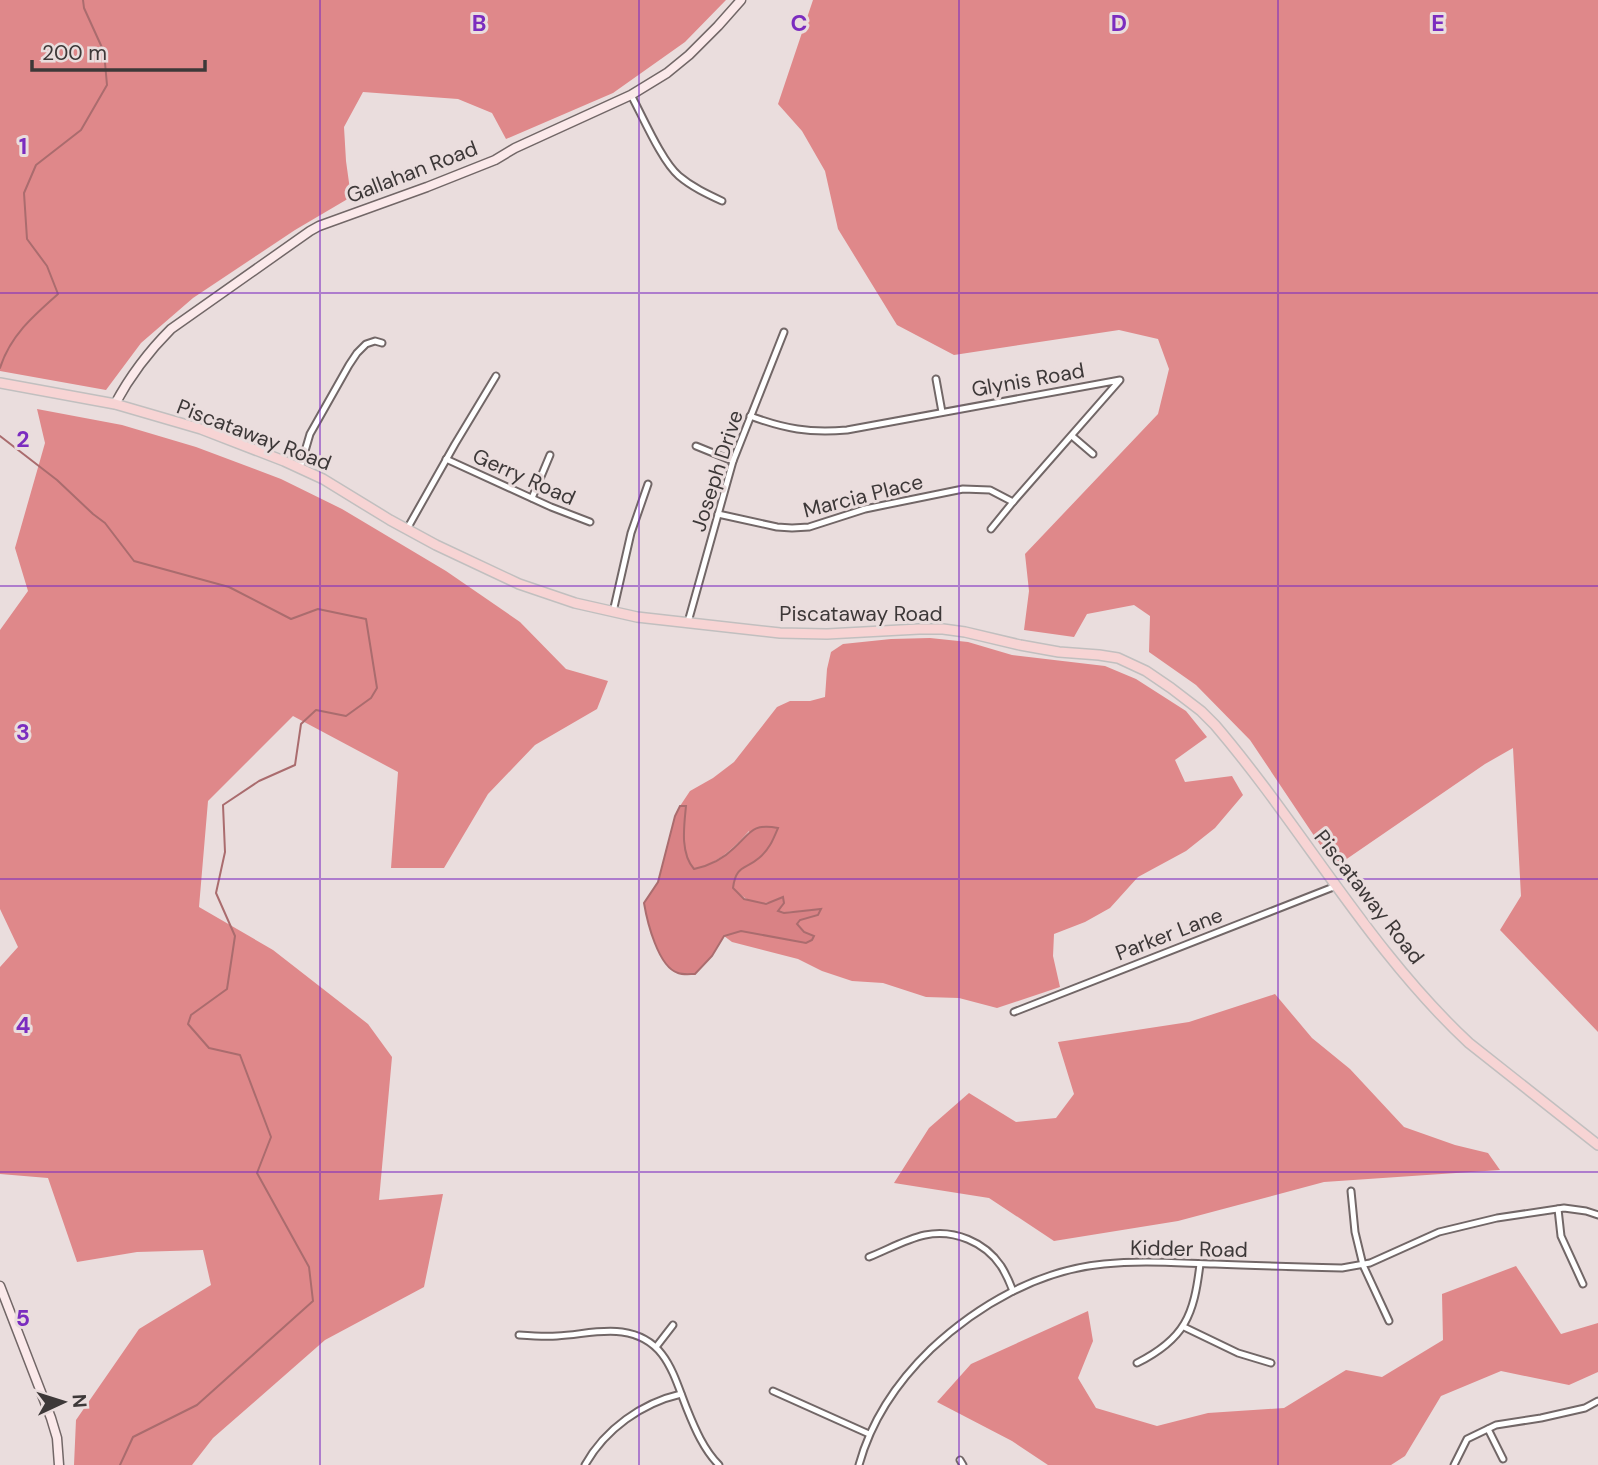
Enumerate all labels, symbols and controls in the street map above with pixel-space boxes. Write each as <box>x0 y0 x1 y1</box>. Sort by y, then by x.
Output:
text: B <box>472 8 486 38</box>
text: C <box>791 8 807 38</box>
text: D <box>1111 8 1127 38</box>
text: E <box>1431 8 1445 38</box>
scale bar <box>32 28 205 72</box>
text: 200 m <box>42 39 107 67</box>
text: 1 <box>19 131 27 161</box>
street label: Gallahan Road <box>342 134 482 210</box>
street label: Glynis Road <box>969 356 1087 404</box>
street label: Piscataway Road <box>173 393 335 477</box>
street label: Joseph Drive <box>684 407 750 535</box>
text: 2 <box>16 424 30 454</box>
street label: Gerry Road <box>468 442 580 512</box>
street label: Marcia Place <box>800 468 926 524</box>
street label: Piscataway Road <box>779 600 943 628</box>
text: 3 <box>16 717 30 747</box>
street label: Piscataway Road <box>1308 824 1430 970</box>
street label: Parker Lane <box>1111 901 1227 967</box>
text: 4 <box>16 1010 31 1040</box>
street label: Kidder Road <box>1130 1234 1248 1264</box>
text: 5 <box>16 1303 30 1333</box>
north arrow <box>28 1367 98 1437</box>
text: N <box>67 1393 92 1409</box>

